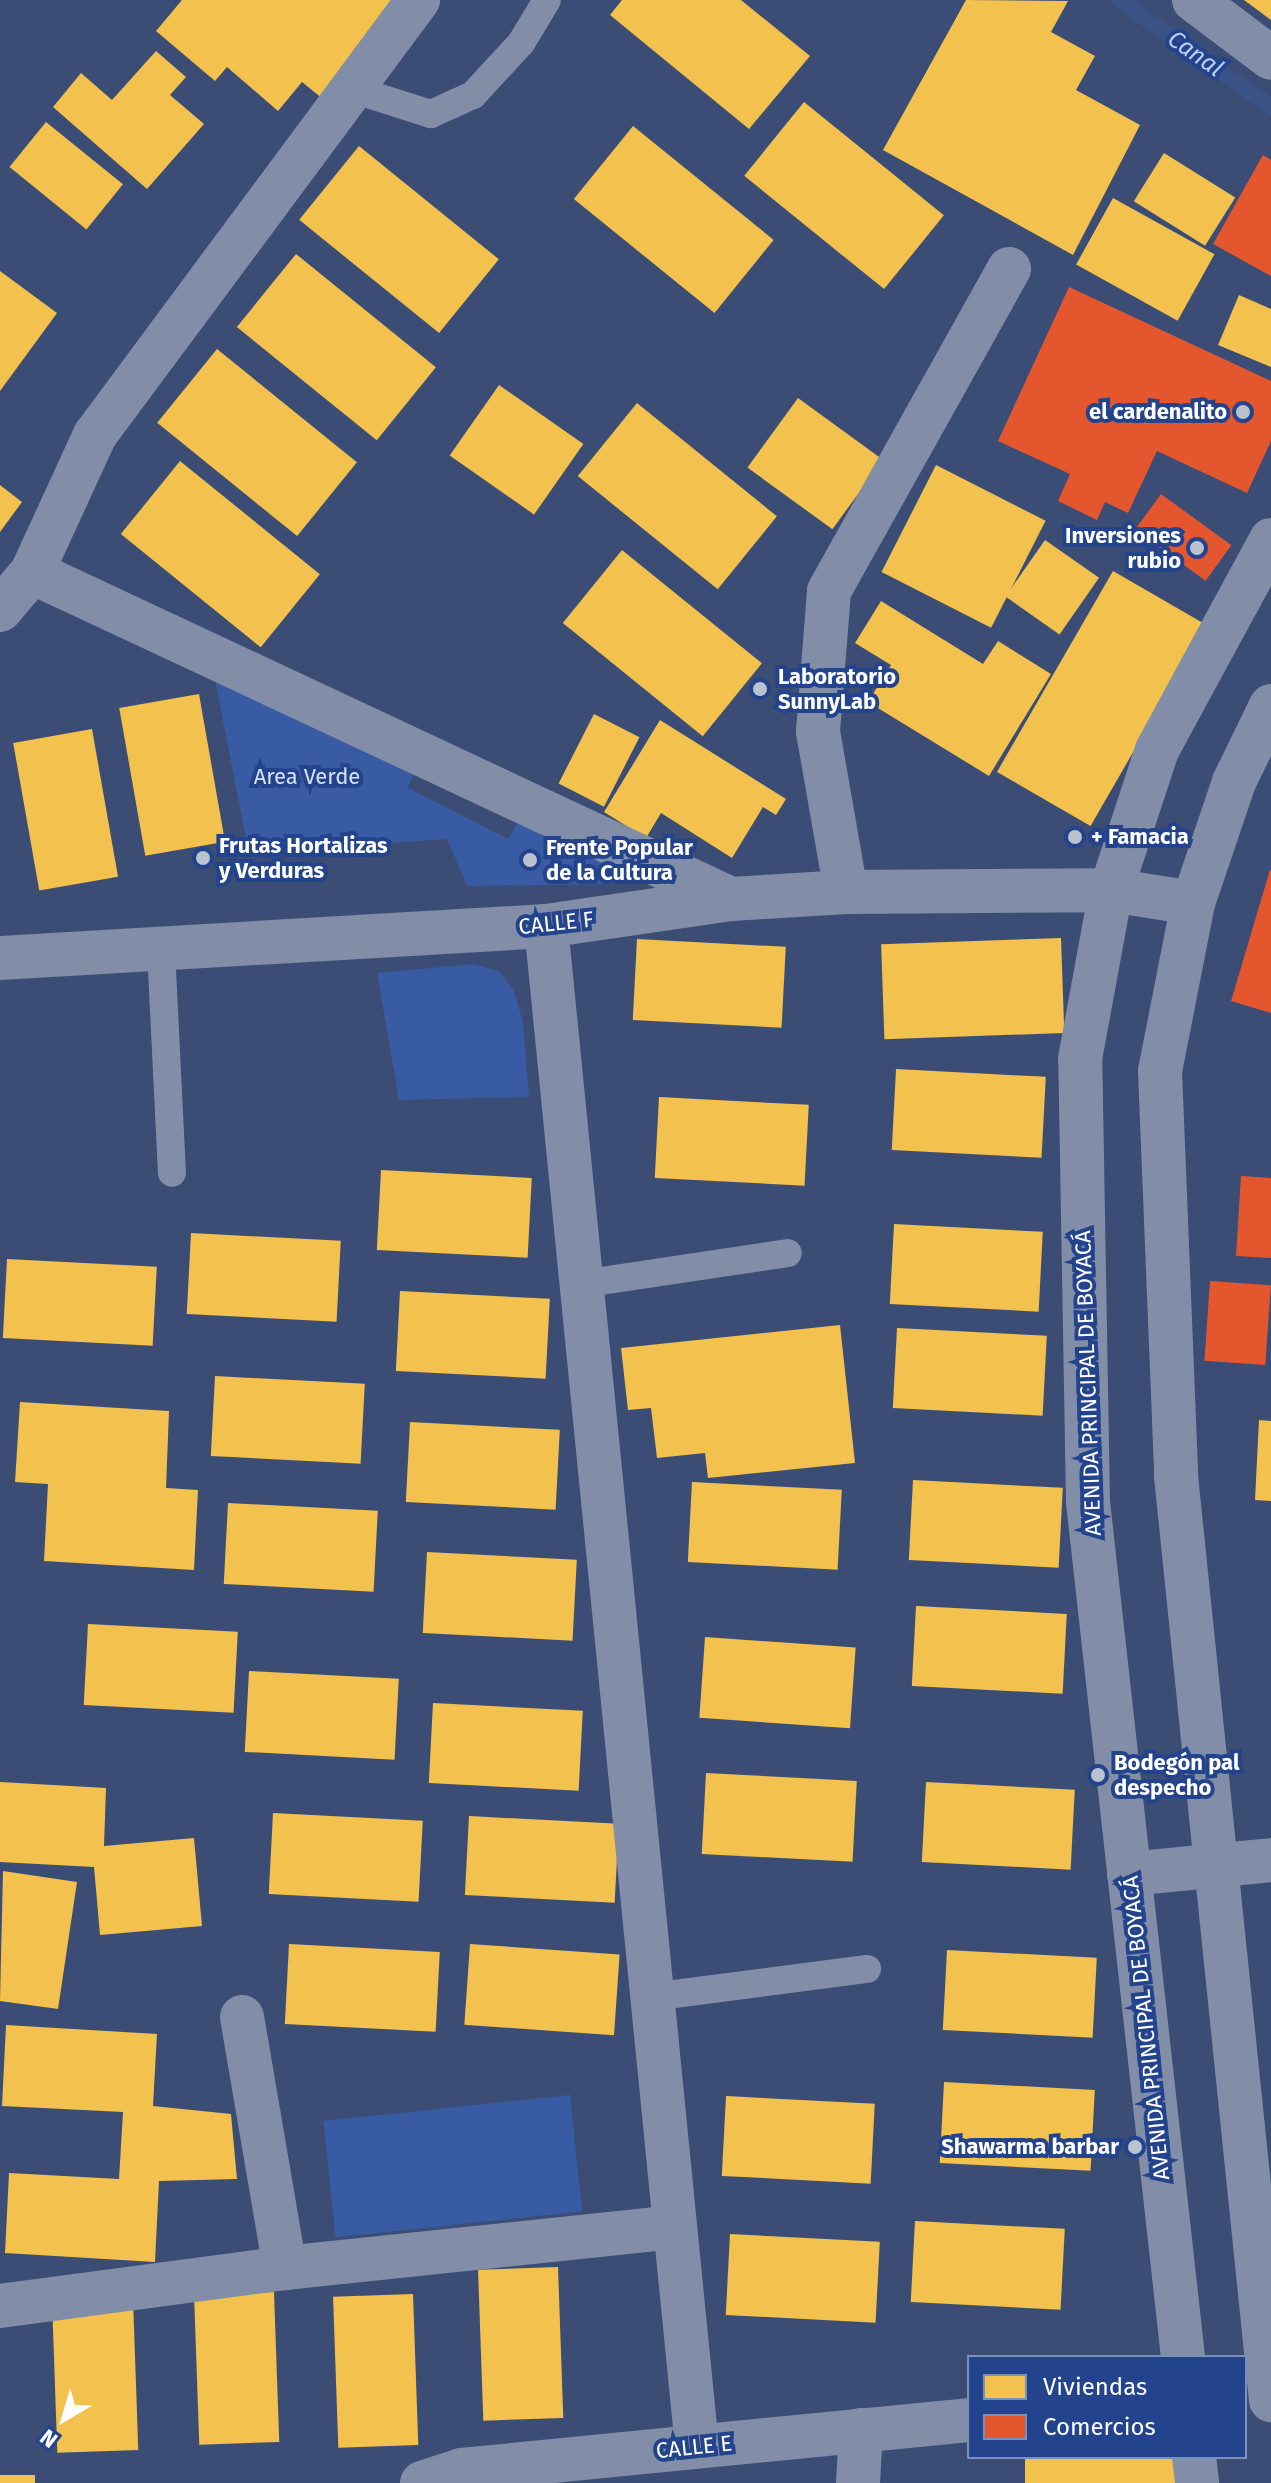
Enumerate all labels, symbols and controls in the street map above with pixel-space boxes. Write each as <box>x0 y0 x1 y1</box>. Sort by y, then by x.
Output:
water label: Canal <box>1162 25 1228 83</box>
place label: el cardenalito <box>1089 399 1227 425</box>
marker: el cardenalito <box>1234 403 1252 421</box>
place label: Inversiones rubio <box>1065 522 1181 574</box>
marker: Inversiones rubio <box>1188 539 1206 557</box>
place label: Laboratorio SunnyLab <box>778 663 896 714</box>
marker: Laboratorio SunnyLab <box>749 678 771 700</box>
park label: Area Verde <box>254 764 360 790</box>
place label: + Famacia <box>1091 824 1189 850</box>
marker: + Famacia <box>1066 828 1084 846</box>
place label: Frutas Hortalizas y Verduras <box>219 832 388 884</box>
place label: Frente Popular de la Cultura <box>546 834 693 886</box>
marker: Frutas Hortalizas y Verduras <box>194 849 212 867</box>
marker: Frente Popular de la Cultura <box>521 851 539 869</box>
street label: CALLE F <box>517 906 595 940</box>
street label: AVENIDA PRINCIPAL DE BOYACÁ <box>1069 1230 1107 1536</box>
place label: Bodegón pal despecho <box>1114 1749 1239 1800</box>
marker: Bodegón pal despecho <box>1089 1766 1107 1784</box>
street label: AVENIDA PRINCIPAL DE BOYACÁ <box>1117 1875 1175 2181</box>
place label: Shawarma barbar <box>941 2134 1119 2160</box>
marker: Shawarma barbar <box>1126 2138 1144 2156</box>
legend <box>967 2355 1247 2459</box>
text: Viviendas <box>1043 2373 1147 2401</box>
north arrow <box>24 2379 104 2459</box>
text: Comercios <box>1043 2413 1156 2441</box>
text: N <box>35 2423 63 2453</box>
street label: CALLE E <box>655 2430 733 2464</box>

